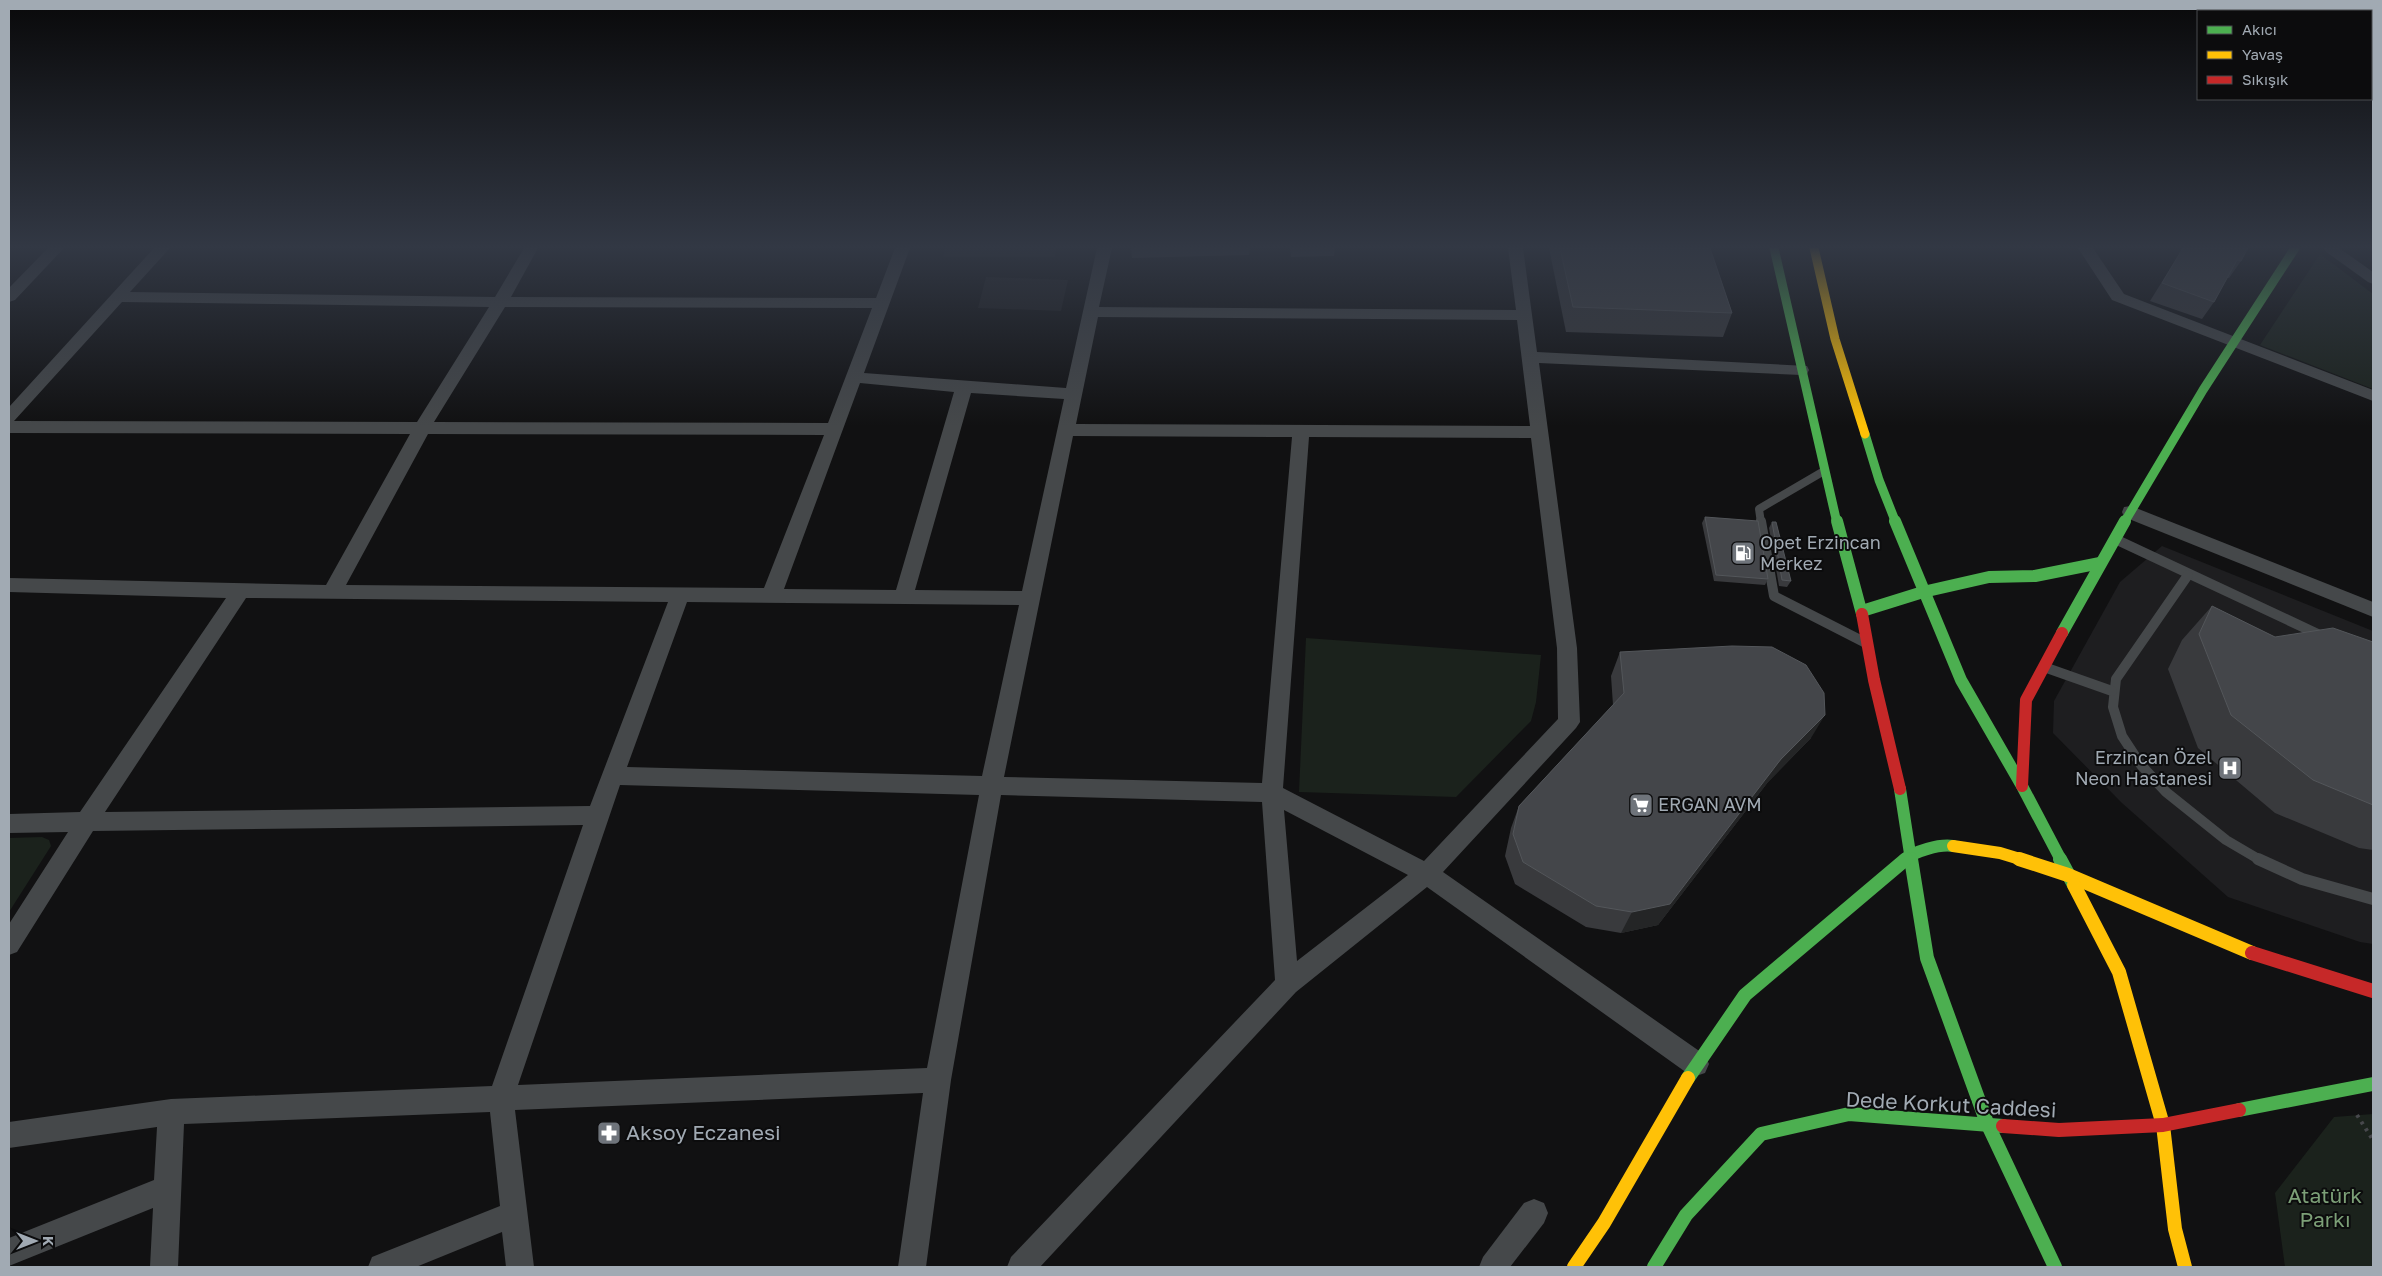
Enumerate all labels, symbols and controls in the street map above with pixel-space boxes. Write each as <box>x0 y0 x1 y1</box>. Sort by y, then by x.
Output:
legend <box>2197 10 2372 100</box>
text: Akıcı <box>2242 20 2277 38</box>
text: Yavaş <box>2242 45 2283 63</box>
text: Sıkışık <box>2242 70 2289 88</box>
place label: Opet Erzincan Merkez <box>1760 531 1881 574</box>
fuel station icon: Opet Erzincan Merkez <box>1730 540 1756 566</box>
place label: Erzincan Özel Neon Hastanesi <box>2075 746 2212 789</box>
hospital icon: Erzincan Özel Neon Hastanesi <box>2217 755 2243 781</box>
supermarket icon: ERGAN AVM <box>1628 792 1654 818</box>
place label: ERGAN AVM <box>1658 793 1762 815</box>
street label: Dede Korkut Caddesi <box>1845 1085 2057 1123</box>
place label: Aksoy Eczanesi <box>626 1119 781 1145</box>
pharmacy icon: Aksoy Eczanesi <box>596 1120 622 1146</box>
park label: Atatürk Parkı <box>2288 1182 2362 1232</box>
north arrow <box>10 1216 60 1266</box>
text: K <box>40 1236 57 1246</box>

